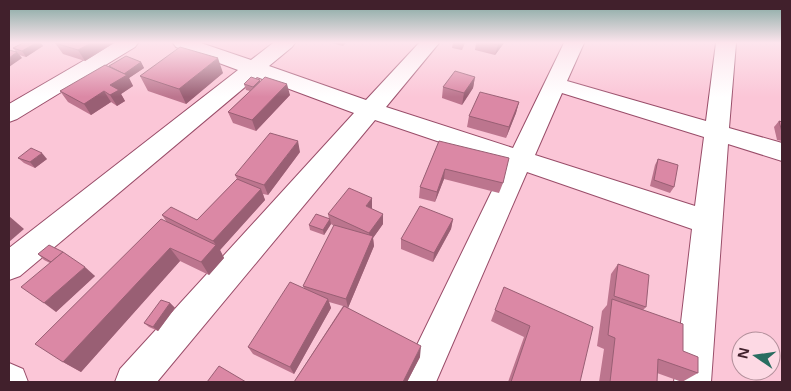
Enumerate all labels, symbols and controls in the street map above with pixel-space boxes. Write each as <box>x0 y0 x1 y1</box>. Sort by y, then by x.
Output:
north arrow <box>731 331 781 381</box>
text: N <box>732 345 753 361</box>

